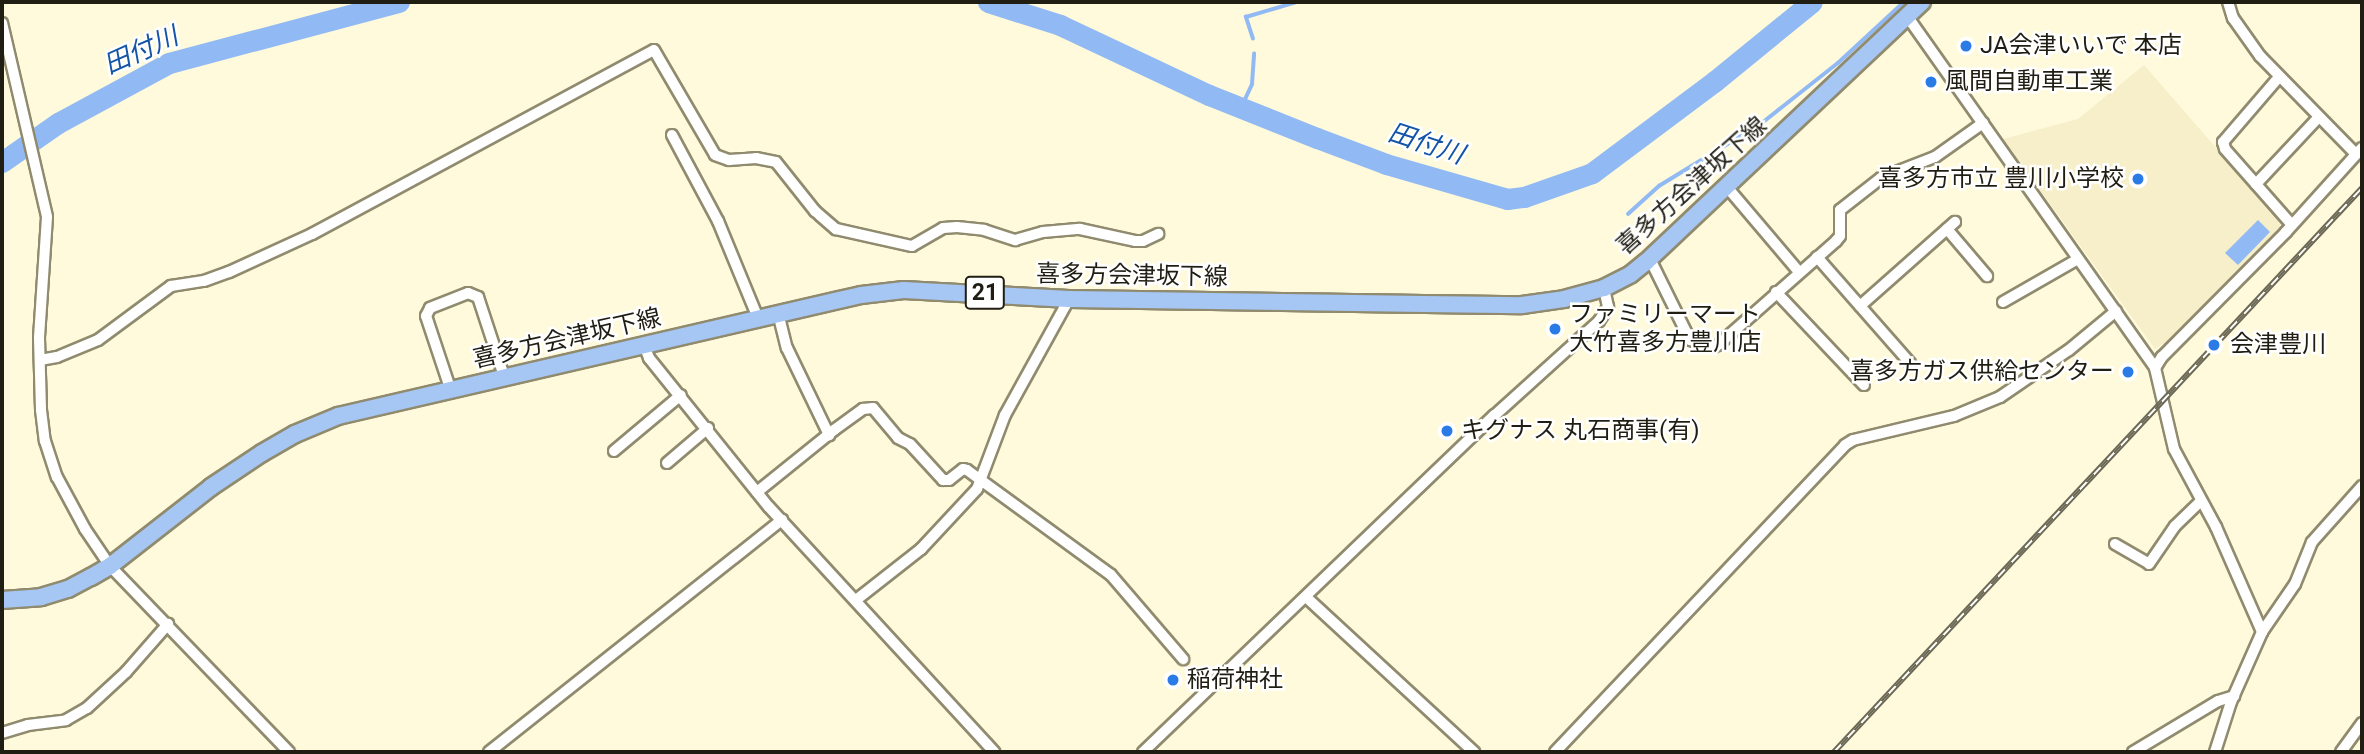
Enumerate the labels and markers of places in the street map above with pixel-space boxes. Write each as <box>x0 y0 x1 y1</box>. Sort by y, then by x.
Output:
place label: JA会津いいで 本店 <box>1980 32 2183 60</box>
marker: JA会津いいで 本店 <box>1958 38 1974 54</box>
place label: 風間自動車工業 <box>1945 68 2113 96</box>
marker: 風間自動車工業 <box>1923 74 1939 90</box>
place label: 喜多方市立 豊川小学校 <box>1878 165 2124 193</box>
marker: 喜多方市立 豊川小学校 <box>2130 171 2146 187</box>
place label: ファミリーマート 大竹喜多方豊川店 <box>1569 301 1761 357</box>
marker: ファミリーマート 大竹喜多方豊川店 <box>1547 321 1563 337</box>
place label: 会津豊川 <box>2230 331 2326 359</box>
marker: 会津豊川 <box>2204 335 2224 355</box>
place label: 喜多方ガス供給センター <box>1850 358 2114 386</box>
marker: 喜多方ガス供給センター <box>2120 364 2136 380</box>
place label: キグナス 丸石商事(有) <box>1461 417 1700 445</box>
marker: キグナス 丸石商事(有) <box>1439 423 1455 439</box>
place label: 稲荷神社 <box>1187 666 1283 694</box>
marker: 稲荷神社 <box>1165 672 1181 688</box>

